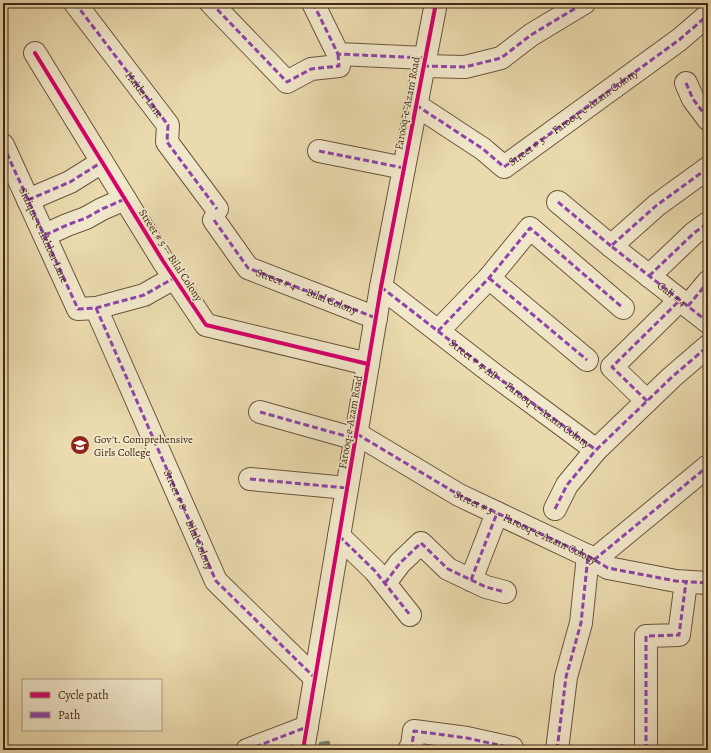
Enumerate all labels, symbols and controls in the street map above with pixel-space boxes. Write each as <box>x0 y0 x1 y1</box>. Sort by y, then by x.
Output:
street label: Farooq-e-Azam Road <box>391 55 424 151</box>
street label: Street # 3 -- Farooq-e-Azam Colony <box>505 65 641 169</box>
street label: Haider Lane <box>122 68 167 121</box>
street label: Sidique-e-Akhbar Lane <box>15 185 72 286</box>
street label: Street # 5 -- Bilal Colony <box>135 206 206 304</box>
street label: Street # 4 -- Bilal Colony <box>254 265 360 318</box>
street label: Gali # 4 <box>654 278 689 310</box>
street label: Street # 4-AB -- Farooq-e-Azam Colony <box>446 335 594 452</box>
street label: Farooq-e-Azam Road <box>335 374 366 470</box>
place label: Gov't. Comprehensive Girls College <box>94 432 193 460</box>
school or university icon: Gov't. Comprehensive Girls College <box>69 434 91 456</box>
street label: Street # 8 -- Bilal Colony <box>160 467 217 572</box>
street label: Street # 5 -- Farooq-e-Azam Colony <box>451 487 600 568</box>
legend <box>22 679 162 731</box>
text: Cycle path <box>58 687 109 703</box>
text: Path <box>58 707 81 723</box>

